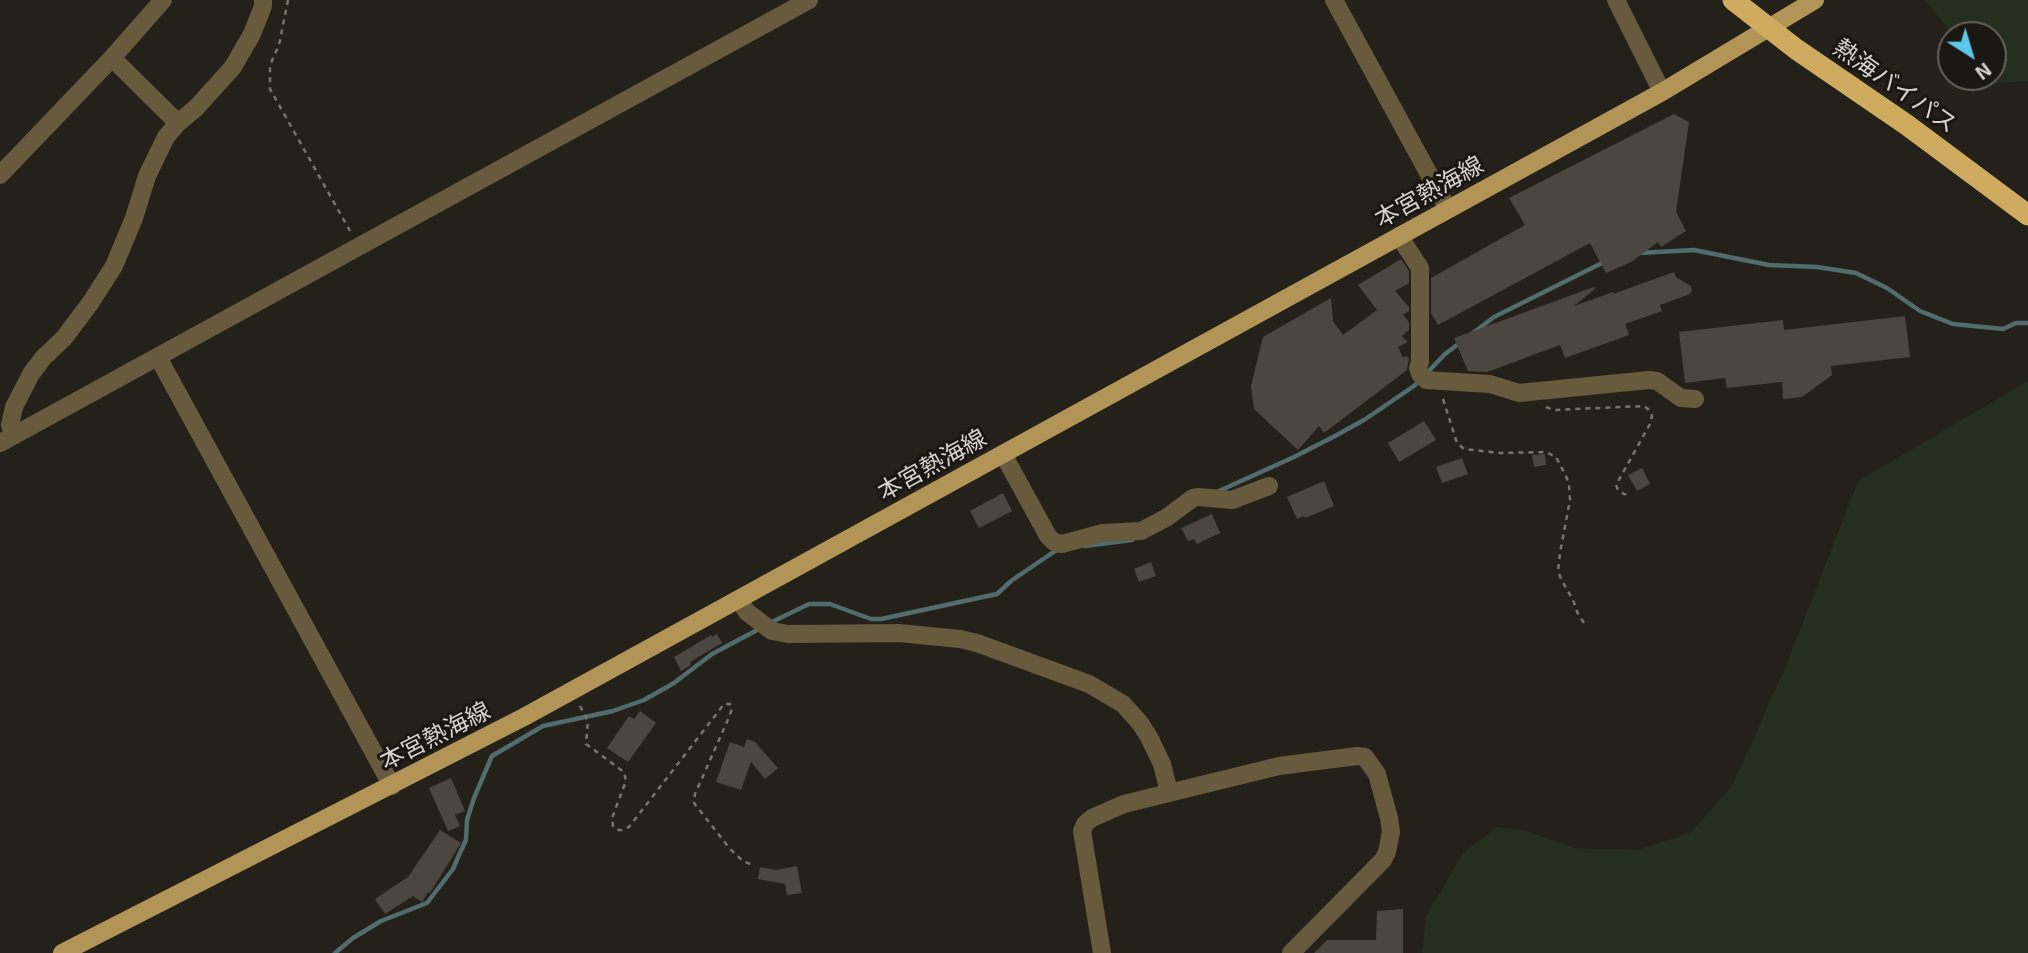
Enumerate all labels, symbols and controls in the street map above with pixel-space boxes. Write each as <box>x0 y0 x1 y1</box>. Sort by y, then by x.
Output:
north arrow <box>1937 21 2007 91</box>
street label: 熱海バイパス <box>1828 33 1962 139</box>
text: N <box>1971 58 1996 85</box>
street label: 本宮熱海線 <box>1370 150 1488 234</box>
street label: 本宮熱海線 <box>873 423 991 507</box>
street label: 本宮熱海線 <box>375 696 495 776</box>

